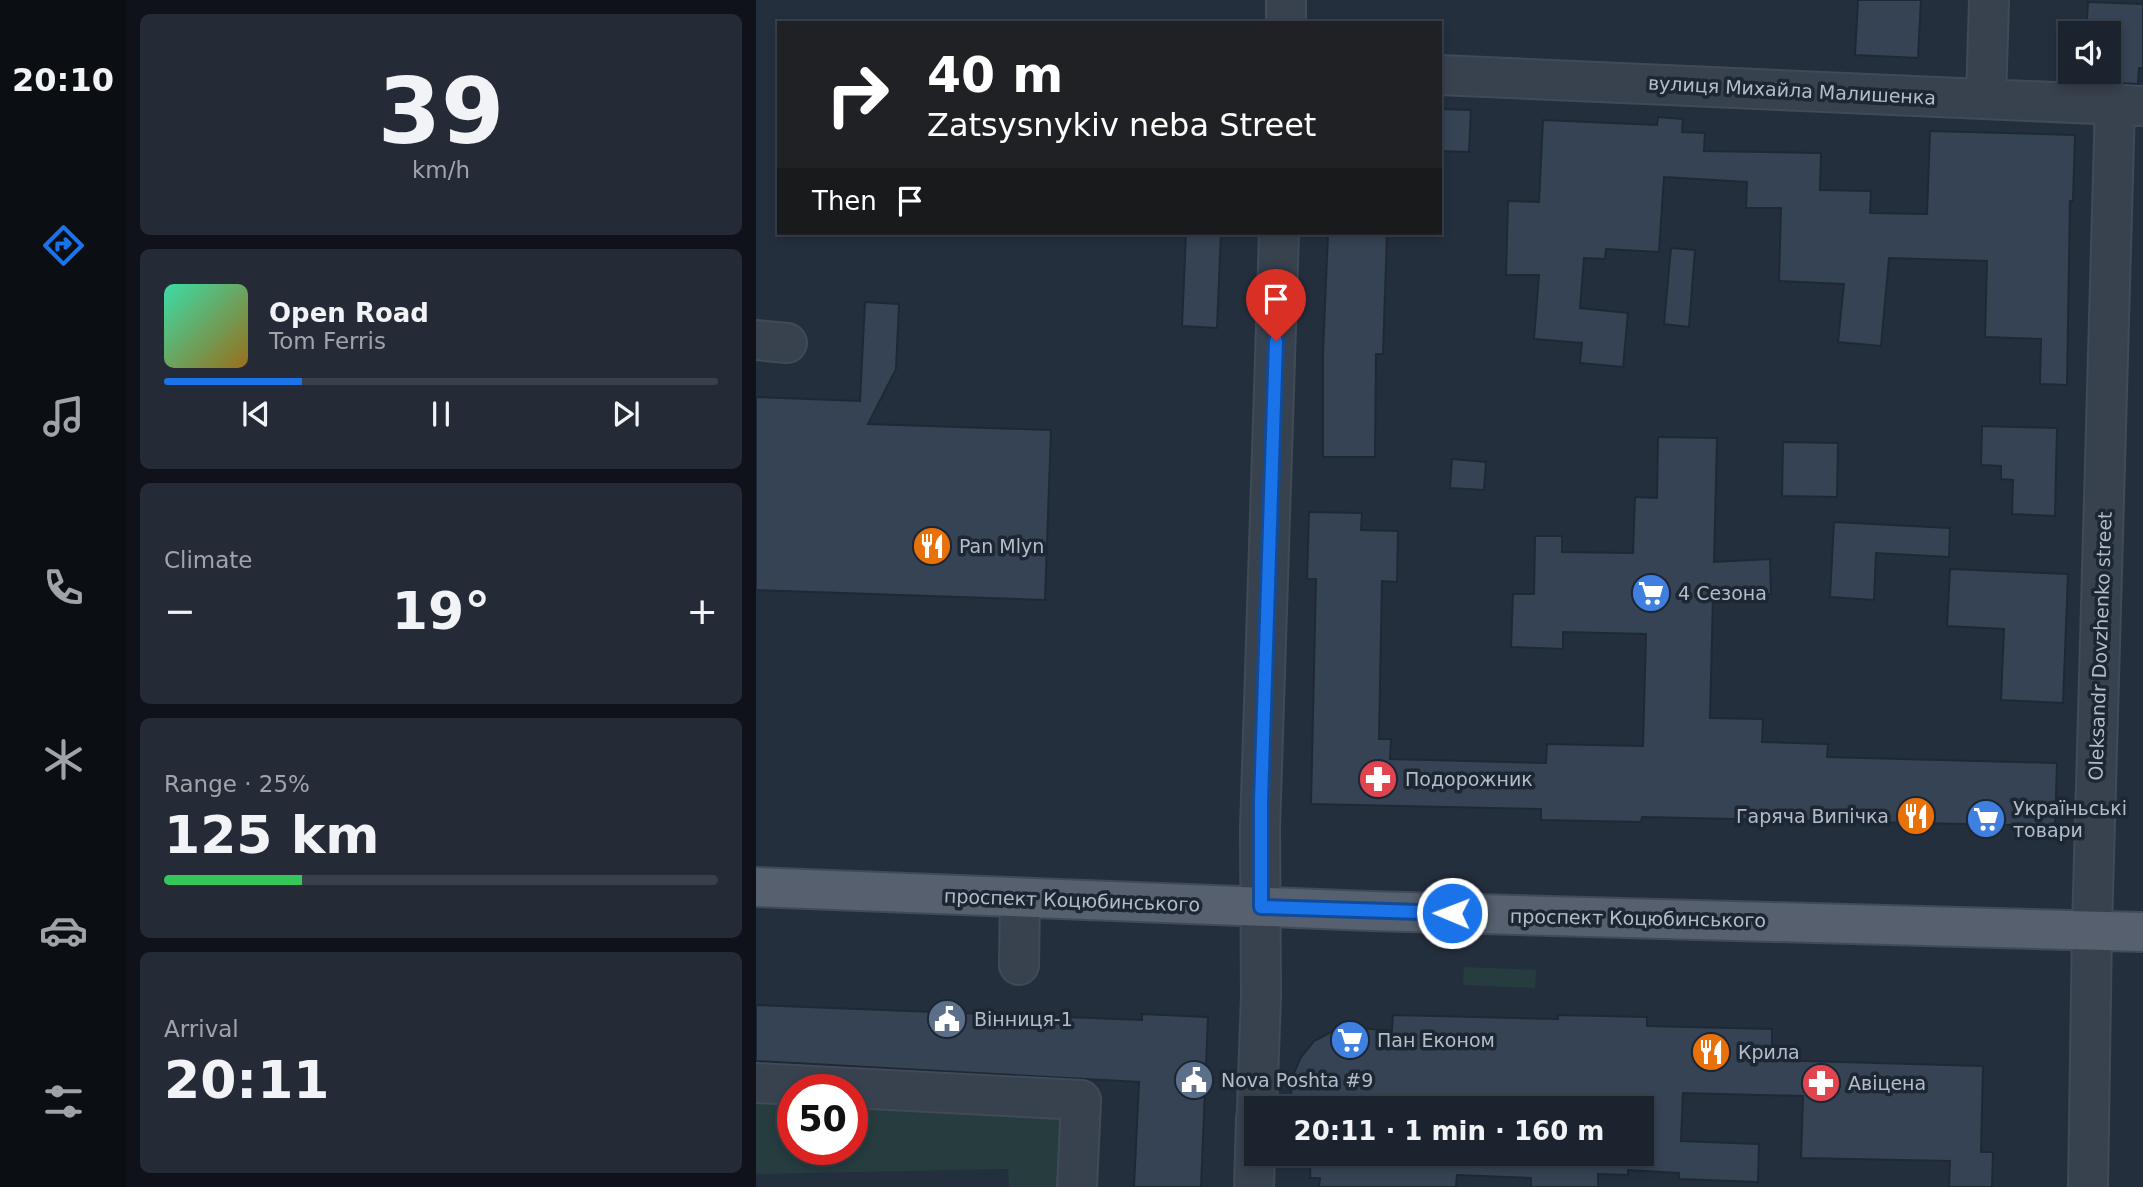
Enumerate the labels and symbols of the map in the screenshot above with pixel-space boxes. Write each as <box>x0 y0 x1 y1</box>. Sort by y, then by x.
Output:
street label: вулиця Михайла Малишенка <box>1647 71 1937 109</box>
pin <box>1246 269 1306 341</box>
street label: Oleksandr Dovzhenko street <box>2084 511 2116 781</box>
restaurant icon: Pan Mlyn <box>911 525 953 567</box>
place label: Pan Mlyn <box>959 535 1044 557</box>
supermarket icon: 4 Сезона <box>1630 572 1672 614</box>
place label: 4 Сезона <box>1678 582 1767 604</box>
pharmacy icon: Подорожник <box>1357 758 1399 800</box>
place label: Подорожник <box>1405 768 1533 790</box>
restaurant icon: Гаряча Випічка <box>1895 795 1937 837</box>
place label: Україньські товари <box>2013 797 2127 841</box>
supermarket icon: Україньські товари <box>1965 798 2007 840</box>
place label: Гаряча Випічка <box>1736 805 1889 827</box>
position arrow <box>1415 876 1489 950</box>
street label: проспект Коцюбинського <box>944 885 1200 915</box>
street label: проспект Коцюбинського <box>1510 905 1766 931</box>
public building icon: Вінниця-1 <box>926 998 968 1040</box>
place label: Вінниця-1 <box>974 1008 1073 1030</box>
supermarket icon: Пан Економ <box>1329 1019 1371 1061</box>
place label: Пан Економ <box>1377 1029 1495 1051</box>
restaurant icon: Крила <box>1690 1031 1732 1073</box>
place label: Крила <box>1738 1041 1800 1063</box>
public building icon: Nova Poshta #9 <box>1173 1059 1215 1101</box>
pharmacy icon: Авіцена <box>1800 1062 1842 1104</box>
place label: Nova Poshta #9 <box>1221 1069 1373 1091</box>
place label: Авіцена <box>1848 1072 1926 1094</box>
speed limit sign: 50 <box>777 1074 868 1165</box>

